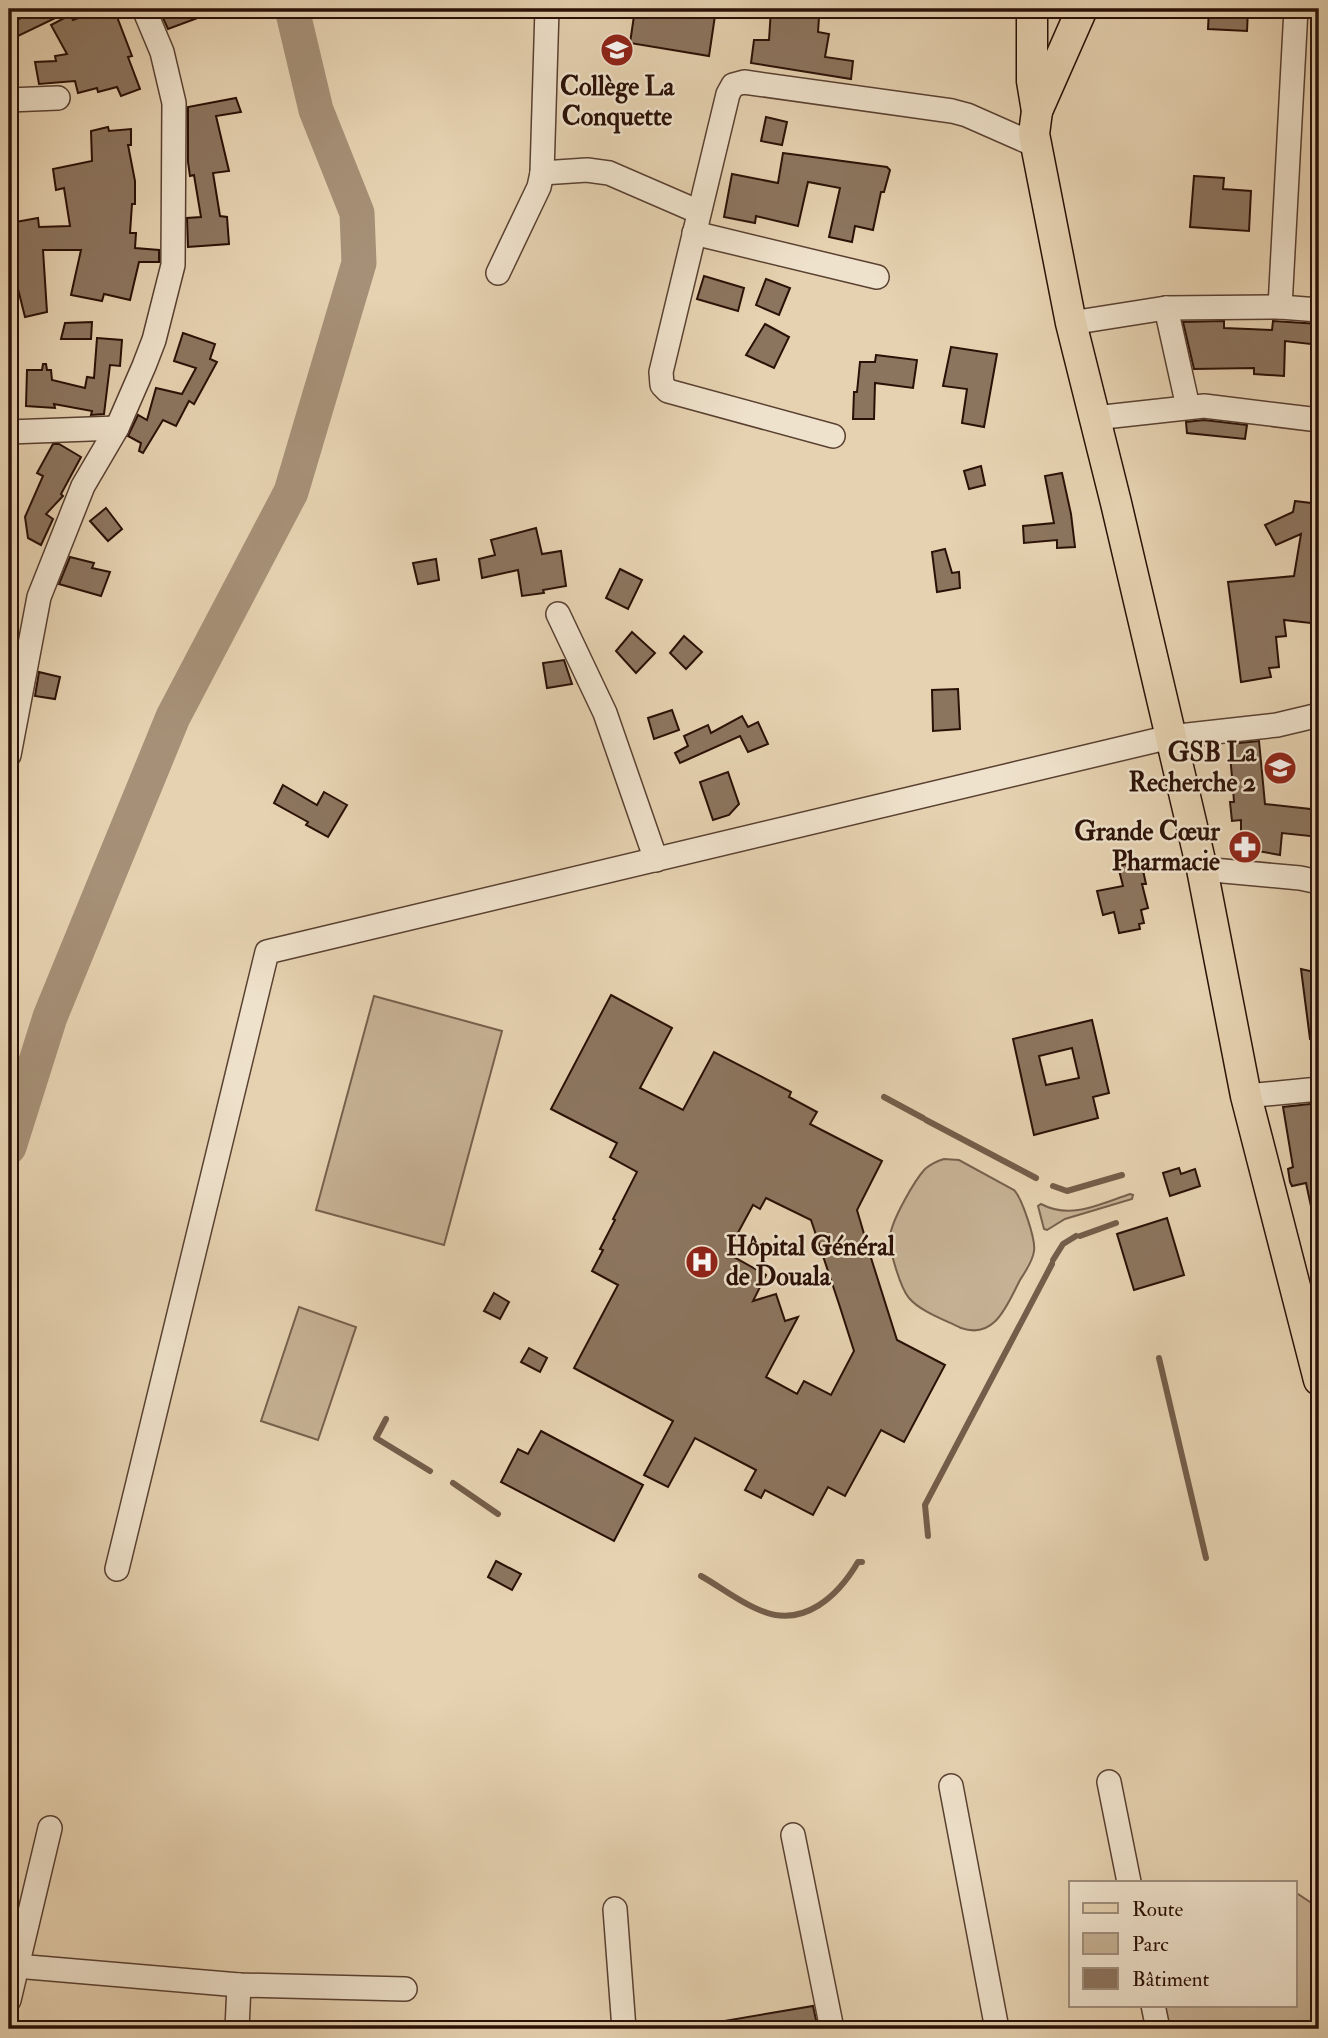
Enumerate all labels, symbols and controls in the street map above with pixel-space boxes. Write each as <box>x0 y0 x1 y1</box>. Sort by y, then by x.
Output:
school or university icon: Collège La Conquette <box>598 31 636 69</box>
place label: Collège La Conquette <box>560 71 675 134</box>
place label: GSB La Recherche 2 <box>1129 737 1257 799</box>
school or university icon: GSB La Recherche 2 <box>1261 749 1299 787</box>
place label: Grande Cœur Pharmacie <box>1074 816 1220 878</box>
pharmacy icon: Grande Cœur Pharmacie <box>1226 828 1264 866</box>
place label: Hôpital Général de Douala <box>726 1231 895 1293</box>
hospital icon: Hôpital Général de Douala <box>683 1243 721 1281</box>
legend <box>1069 1881 1296 2007</box>
text: Route <box>1132 1896 1184 1923</box>
text: Parc <box>1132 1931 1169 1958</box>
text: Bâtiment <box>1132 1966 1209 1993</box>

